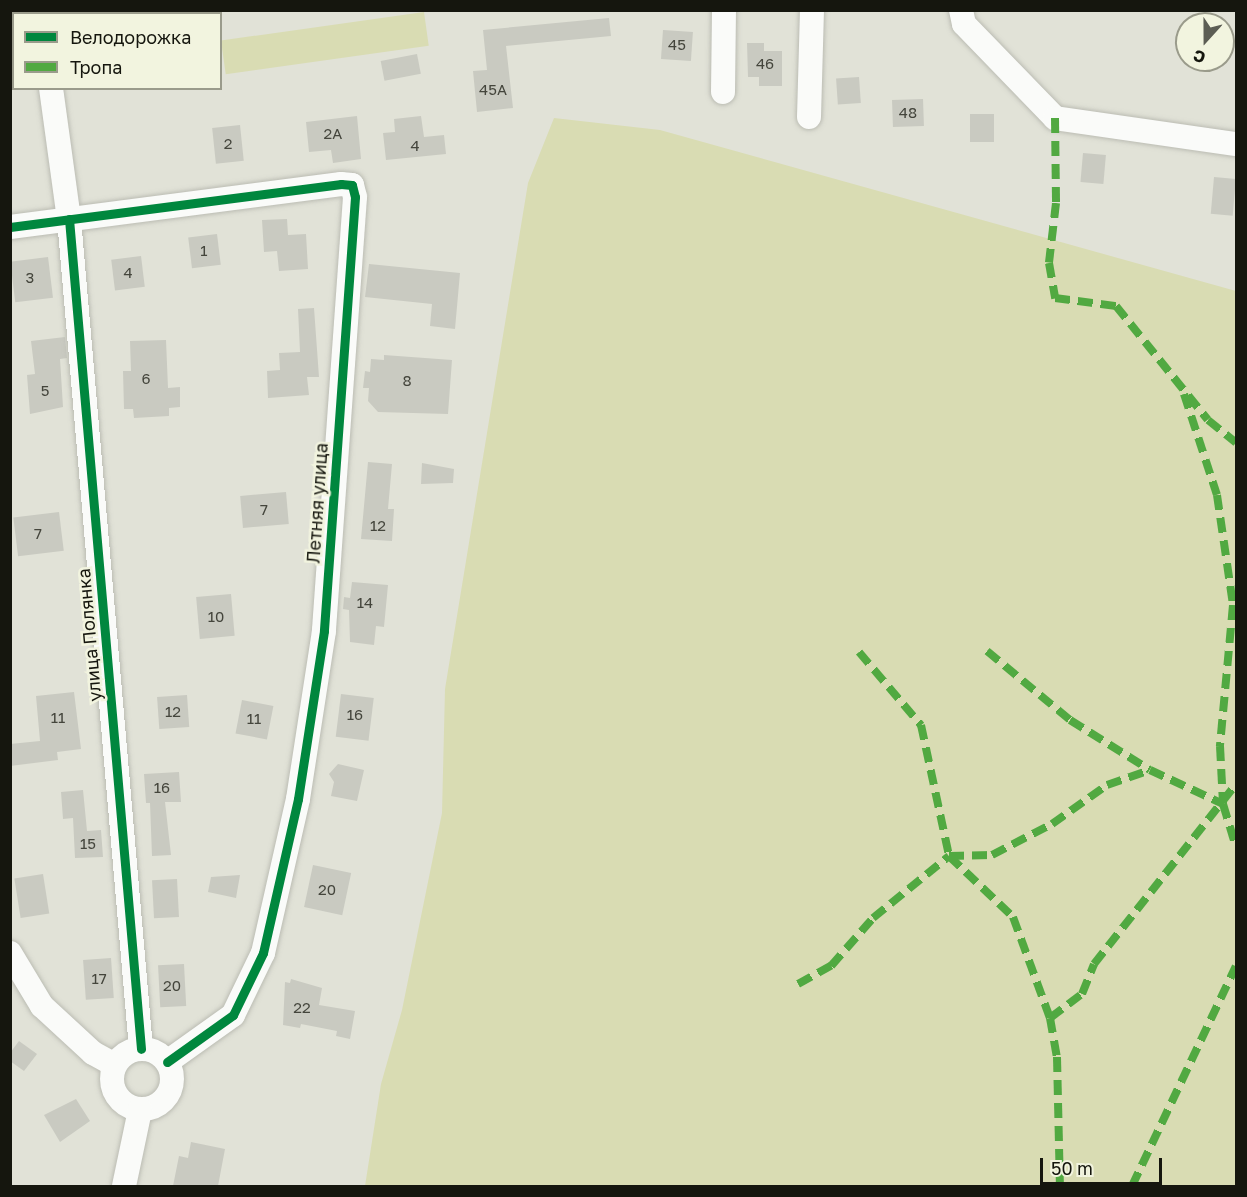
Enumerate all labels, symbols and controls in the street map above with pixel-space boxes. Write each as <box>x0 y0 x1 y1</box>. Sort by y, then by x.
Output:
legend <box>12 12 222 90</box>
north arrow <box>1175 12 1235 72</box>
text: Велодорожка <box>70 26 191 48</box>
house number: 45 <box>668 36 686 54</box>
text: С <box>1190 46 1208 68</box>
house number: 46 <box>756 55 774 73</box>
text: Тропа <box>70 56 122 78</box>
house number: 45А <box>479 81 507 99</box>
house number: 48 <box>899 104 917 122</box>
house number: 2А <box>324 125 342 143</box>
house number: 2 <box>224 135 232 153</box>
house number: 4 <box>410 137 420 155</box>
house number: 1 <box>200 242 208 260</box>
house number: 4 <box>123 264 133 282</box>
house number: 3 <box>26 269 34 287</box>
house number: 6 <box>141 370 151 388</box>
house number: 8 <box>402 372 412 390</box>
house number: 5 <box>41 382 49 400</box>
street label: Летняя улица <box>302 442 332 564</box>
house number: 7 <box>260 501 268 519</box>
house number: 12 <box>370 517 386 535</box>
house number: 7 <box>34 525 42 543</box>
street label: улица Полянка <box>72 568 106 702</box>
house number: 14 <box>357 594 373 612</box>
house number: 10 <box>208 608 224 626</box>
house number: 12 <box>165 703 181 721</box>
house number: 16 <box>347 706 363 724</box>
house number: 11 <box>51 709 65 727</box>
house number: 11 <box>247 710 261 728</box>
house number: 16 <box>154 779 170 797</box>
house number: 15 <box>80 835 96 853</box>
house number: 20 <box>318 881 336 899</box>
house number: 17 <box>91 970 107 988</box>
house number: 20 <box>163 977 181 995</box>
house number: 22 <box>293 999 311 1017</box>
scale bar <box>1043 1146 1164 1184</box>
text: 50 m <box>1051 1157 1093 1179</box>

